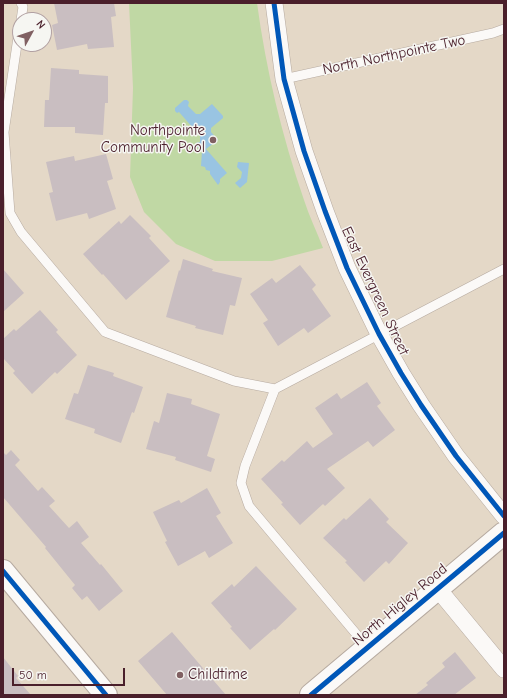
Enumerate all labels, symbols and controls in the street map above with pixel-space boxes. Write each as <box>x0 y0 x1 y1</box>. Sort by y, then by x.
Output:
north arrow <box>12 12 52 52</box>
text: N <box>34 18 48 32</box>
street label: North Northpointe Two <box>321 31 467 79</box>
place label: Northpointe Community Pool <box>101 122 205 157</box>
marker: Northpointe Community Pool <box>208 135 218 145</box>
street label: East Evergreen Street <box>337 224 413 358</box>
street label: North Higley Road <box>349 560 451 650</box>
scale bar <box>14 660 127 686</box>
place label: Childtime <box>188 666 248 684</box>
text: 50 m <box>19 668 47 682</box>
marker: Childtime <box>175 670 185 680</box>

